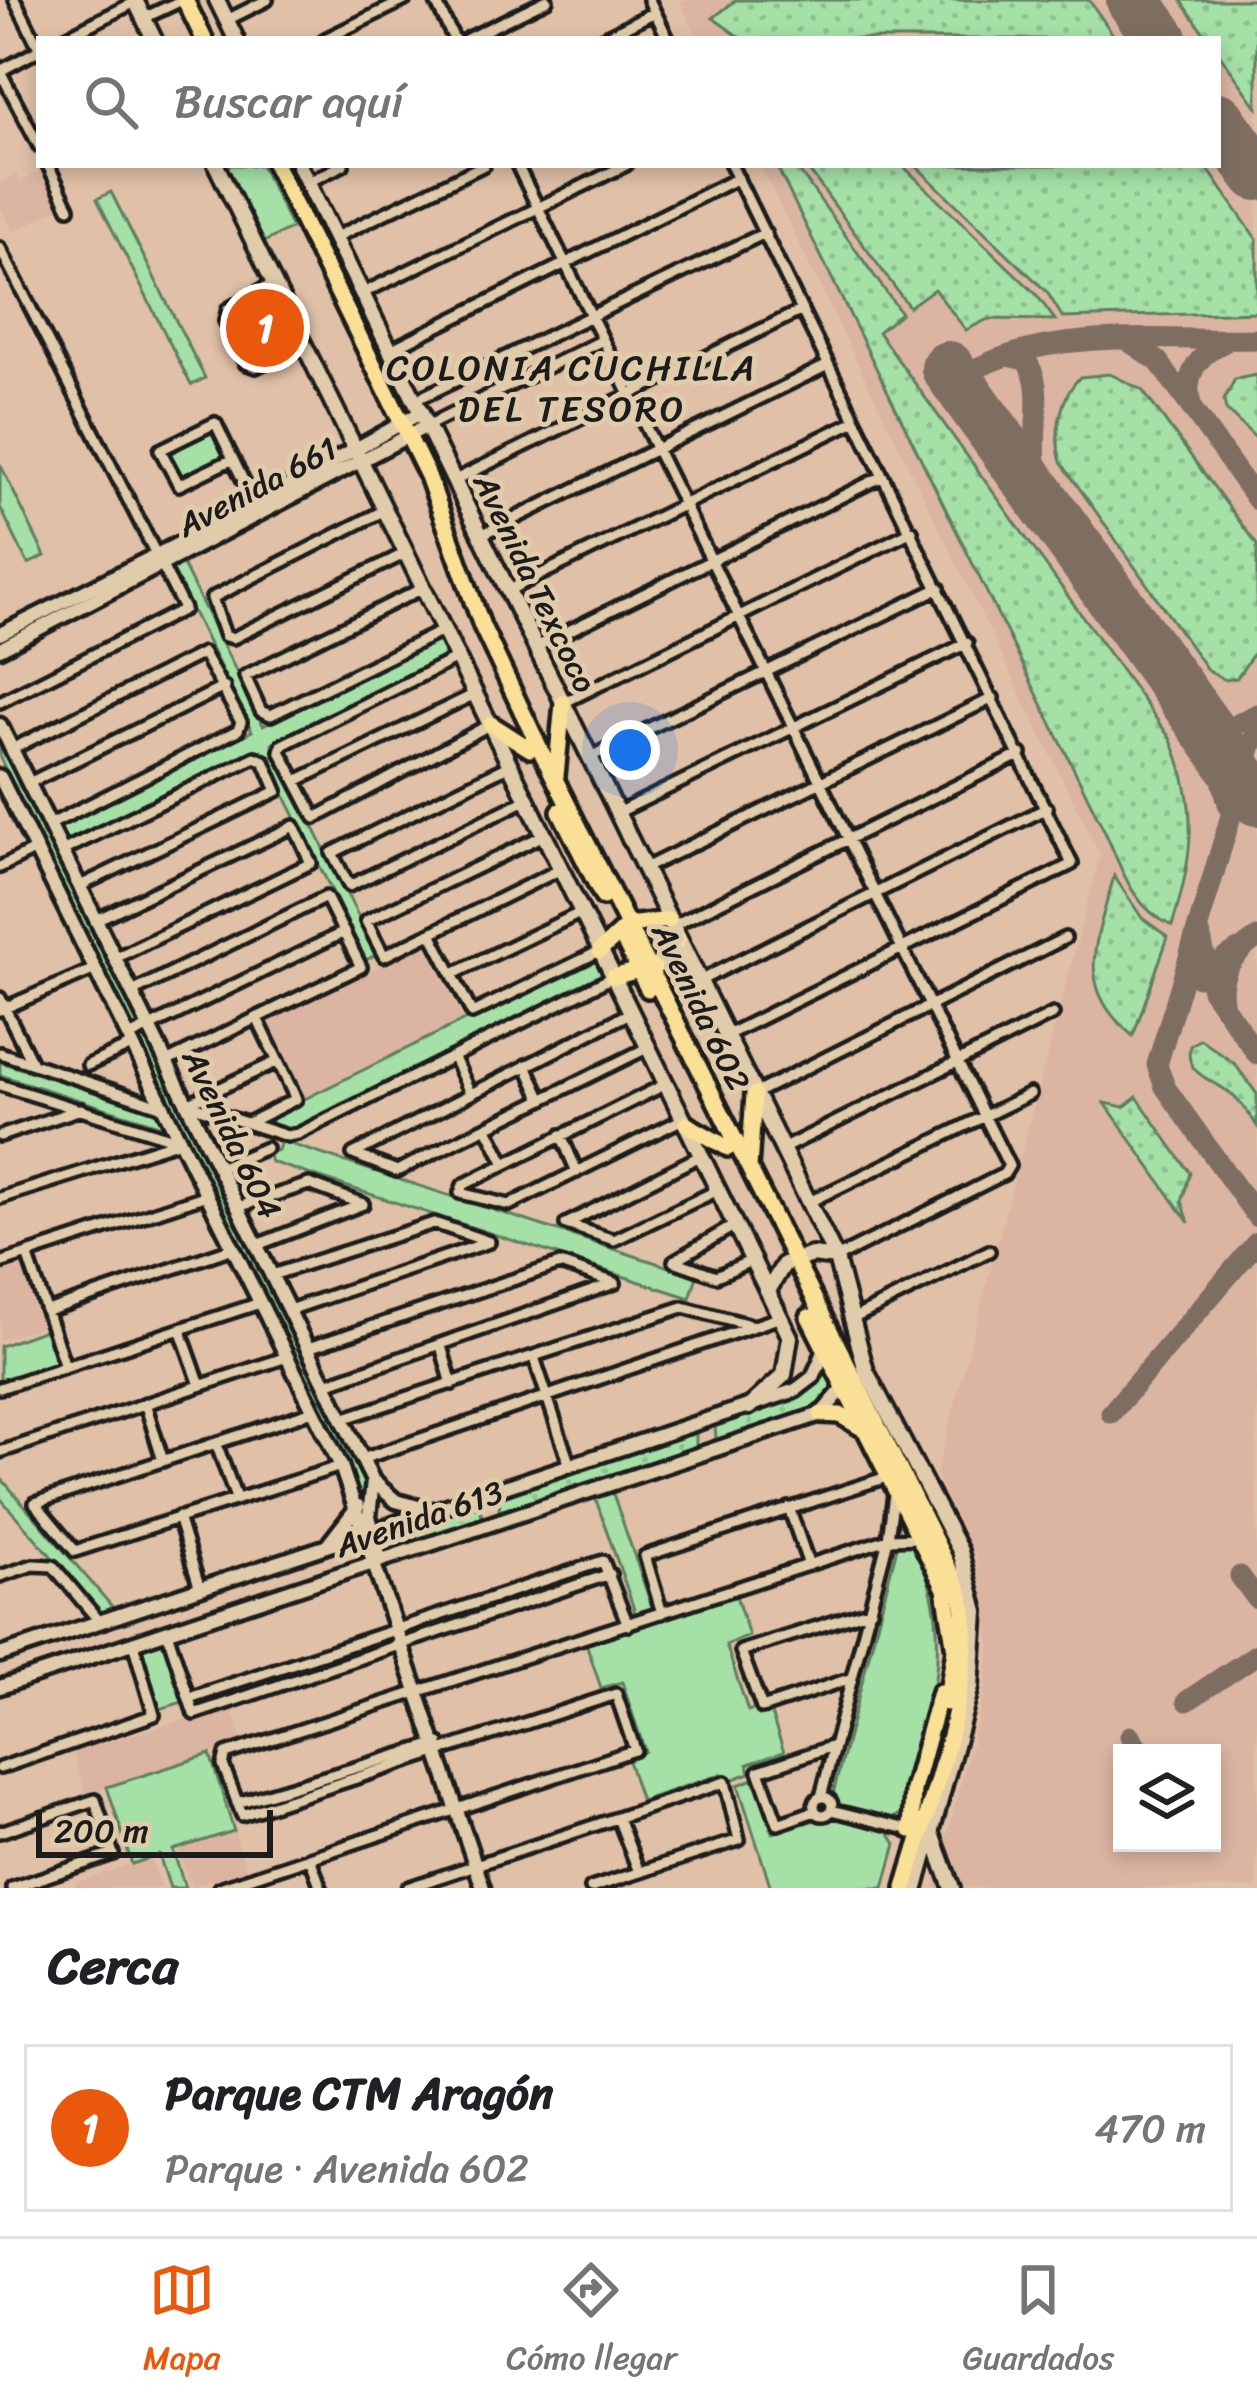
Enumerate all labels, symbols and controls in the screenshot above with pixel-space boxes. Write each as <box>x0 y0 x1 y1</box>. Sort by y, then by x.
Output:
search box <box>36 36 1221 168</box>
text: Buscar aquí <box>174 62 403 142</box>
icon: search <box>78 69 144 135</box>
pin: 1 <box>226 283 304 373</box>
district label: COLONIA CUCHILLA DEL TESORO <box>386 336 758 441</box>
street label: Avenida 661 <box>165 420 348 554</box>
street label: Avenida Texcoco <box>456 462 613 703</box>
your location <box>600 720 660 780</box>
street label: Avenida 602 <box>635 912 767 1102</box>
street label: Avenida 604 <box>165 1038 298 1229</box>
street label: Avenida 613 <box>326 1463 511 1575</box>
map controls <box>1113 1744 1221 1852</box>
button: layers <box>1113 1744 1221 1852</box>
text: 200 m <box>54 1802 149 1860</box>
scale bar <box>36 1804 273 1857</box>
text: Cerca <box>48 1921 178 2011</box>
text: Parque CTM Aragón <box>165 2054 553 2134</box>
text: 1 <box>82 2094 98 2163</box>
text: 470 m <box>1095 2094 1206 2163</box>
text: Parque · Avenida 602 <box>165 2134 529 2203</box>
tab: Mapa <box>143 2257 220 2387</box>
tab: Cómo llegar <box>506 2257 677 2387</box>
tab: Guardados <box>962 2257 1114 2387</box>

